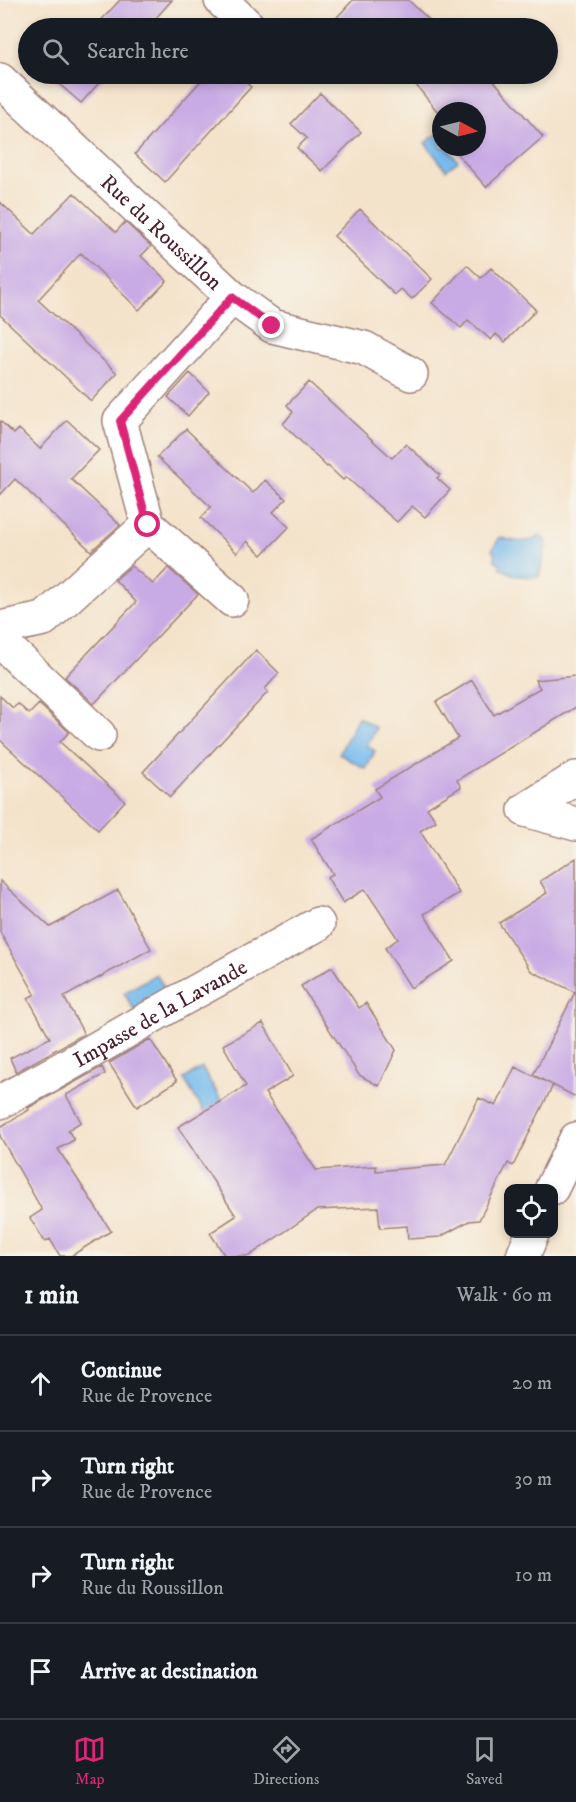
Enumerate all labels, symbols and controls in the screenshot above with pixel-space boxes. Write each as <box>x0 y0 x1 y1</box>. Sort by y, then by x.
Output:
search box <box>18 18 558 84</box>
icon: search <box>39 35 72 68</box>
text: Search here <box>87 38 189 65</box>
north arrow <box>432 102 486 156</box>
street label: Rue du Roussillon <box>95 169 228 297</box>
route end <box>258 312 284 338</box>
route start <box>134 511 160 537</box>
street label: Impasse de la Lavande <box>69 954 252 1074</box>
map controls <box>504 1184 558 1238</box>
button: locate <box>504 1184 558 1238</box>
text: 1 min <box>24 1279 79 1312</box>
text: Walk · 60 m <box>457 1283 552 1308</box>
text: Continue <box>81 1357 162 1384</box>
icon: ahead <box>24 1367 57 1400</box>
text: 20 m <box>512 1371 552 1396</box>
text: Rue de Provence <box>81 1384 212 1409</box>
text: Turn right <box>81 1453 174 1480</box>
icon: right <box>24 1463 57 1496</box>
text: 30 m <box>514 1467 552 1492</box>
text: Rue de Provence <box>81 1480 212 1505</box>
text: Turn right <box>81 1549 174 1576</box>
icon: right <box>24 1559 57 1592</box>
text: 10 m <box>515 1563 552 1588</box>
text: Rue du Roussillon <box>81 1576 224 1601</box>
icon: arrive <box>24 1655 57 1688</box>
text: Arrive at destination <box>81 1658 258 1685</box>
tab: Map <box>73 1733 106 1789</box>
tab: Directions <box>253 1733 319 1789</box>
tab: Saved <box>466 1733 503 1789</box>

